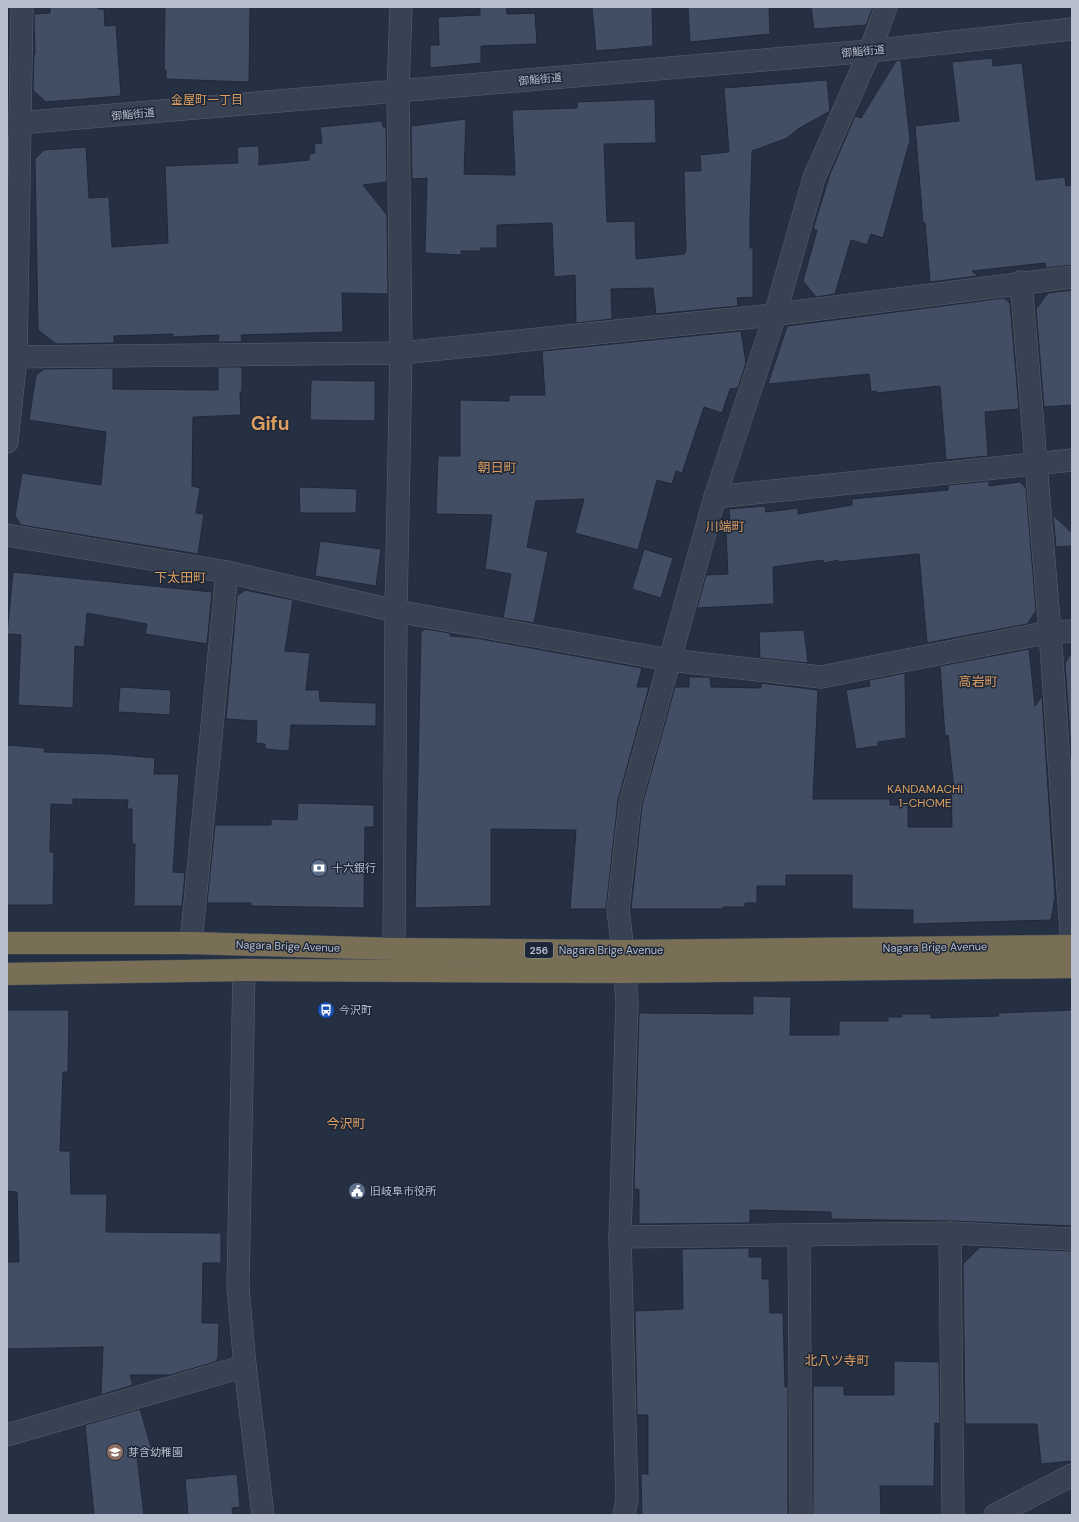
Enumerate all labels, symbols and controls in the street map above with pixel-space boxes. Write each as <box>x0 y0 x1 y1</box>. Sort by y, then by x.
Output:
street label: 御鮨街道 <box>839 42 886 60</box>
street label: 御鮨街道 <box>516 70 563 88</box>
district label: 金屋町一丁目 <box>171 92 243 108</box>
street label: 御鮨街道 <box>109 105 156 123</box>
district label: Gifu <box>251 411 289 436</box>
district label: 朝日町 <box>477 459 517 476</box>
district label: 川端町 <box>705 518 745 535</box>
district label: 下太田町 <box>154 569 206 586</box>
district label: 高岩町 <box>958 673 998 690</box>
district label: KANDAMACHI 1-CHOME <box>887 781 963 811</box>
bank icon: 十六銀行 <box>309 858 329 878</box>
place label: 十六銀行 <box>332 861 376 875</box>
street label: Nagara Brige Avenue <box>236 937 340 955</box>
street label: Nagara Brige Avenue <box>883 939 987 955</box>
road number: 256 <box>525 942 553 958</box>
street label: Nagara Brige Avenue <box>559 943 663 957</box>
bus stop icon: 今沢町 <box>316 1000 336 1020</box>
place label: 今沢町 <box>339 1003 372 1017</box>
district label: 今沢町 <box>326 1115 366 1132</box>
public building icon: 旧岐阜市役所 <box>347 1181 367 1201</box>
place label: 旧岐阜市役所 <box>370 1184 437 1198</box>
district label: 北八ツ寺町 <box>804 1352 870 1369</box>
school or university icon: 芽含幼稚園 <box>105 1442 125 1462</box>
place label: 芽含幼稚園 <box>128 1445 183 1459</box>

